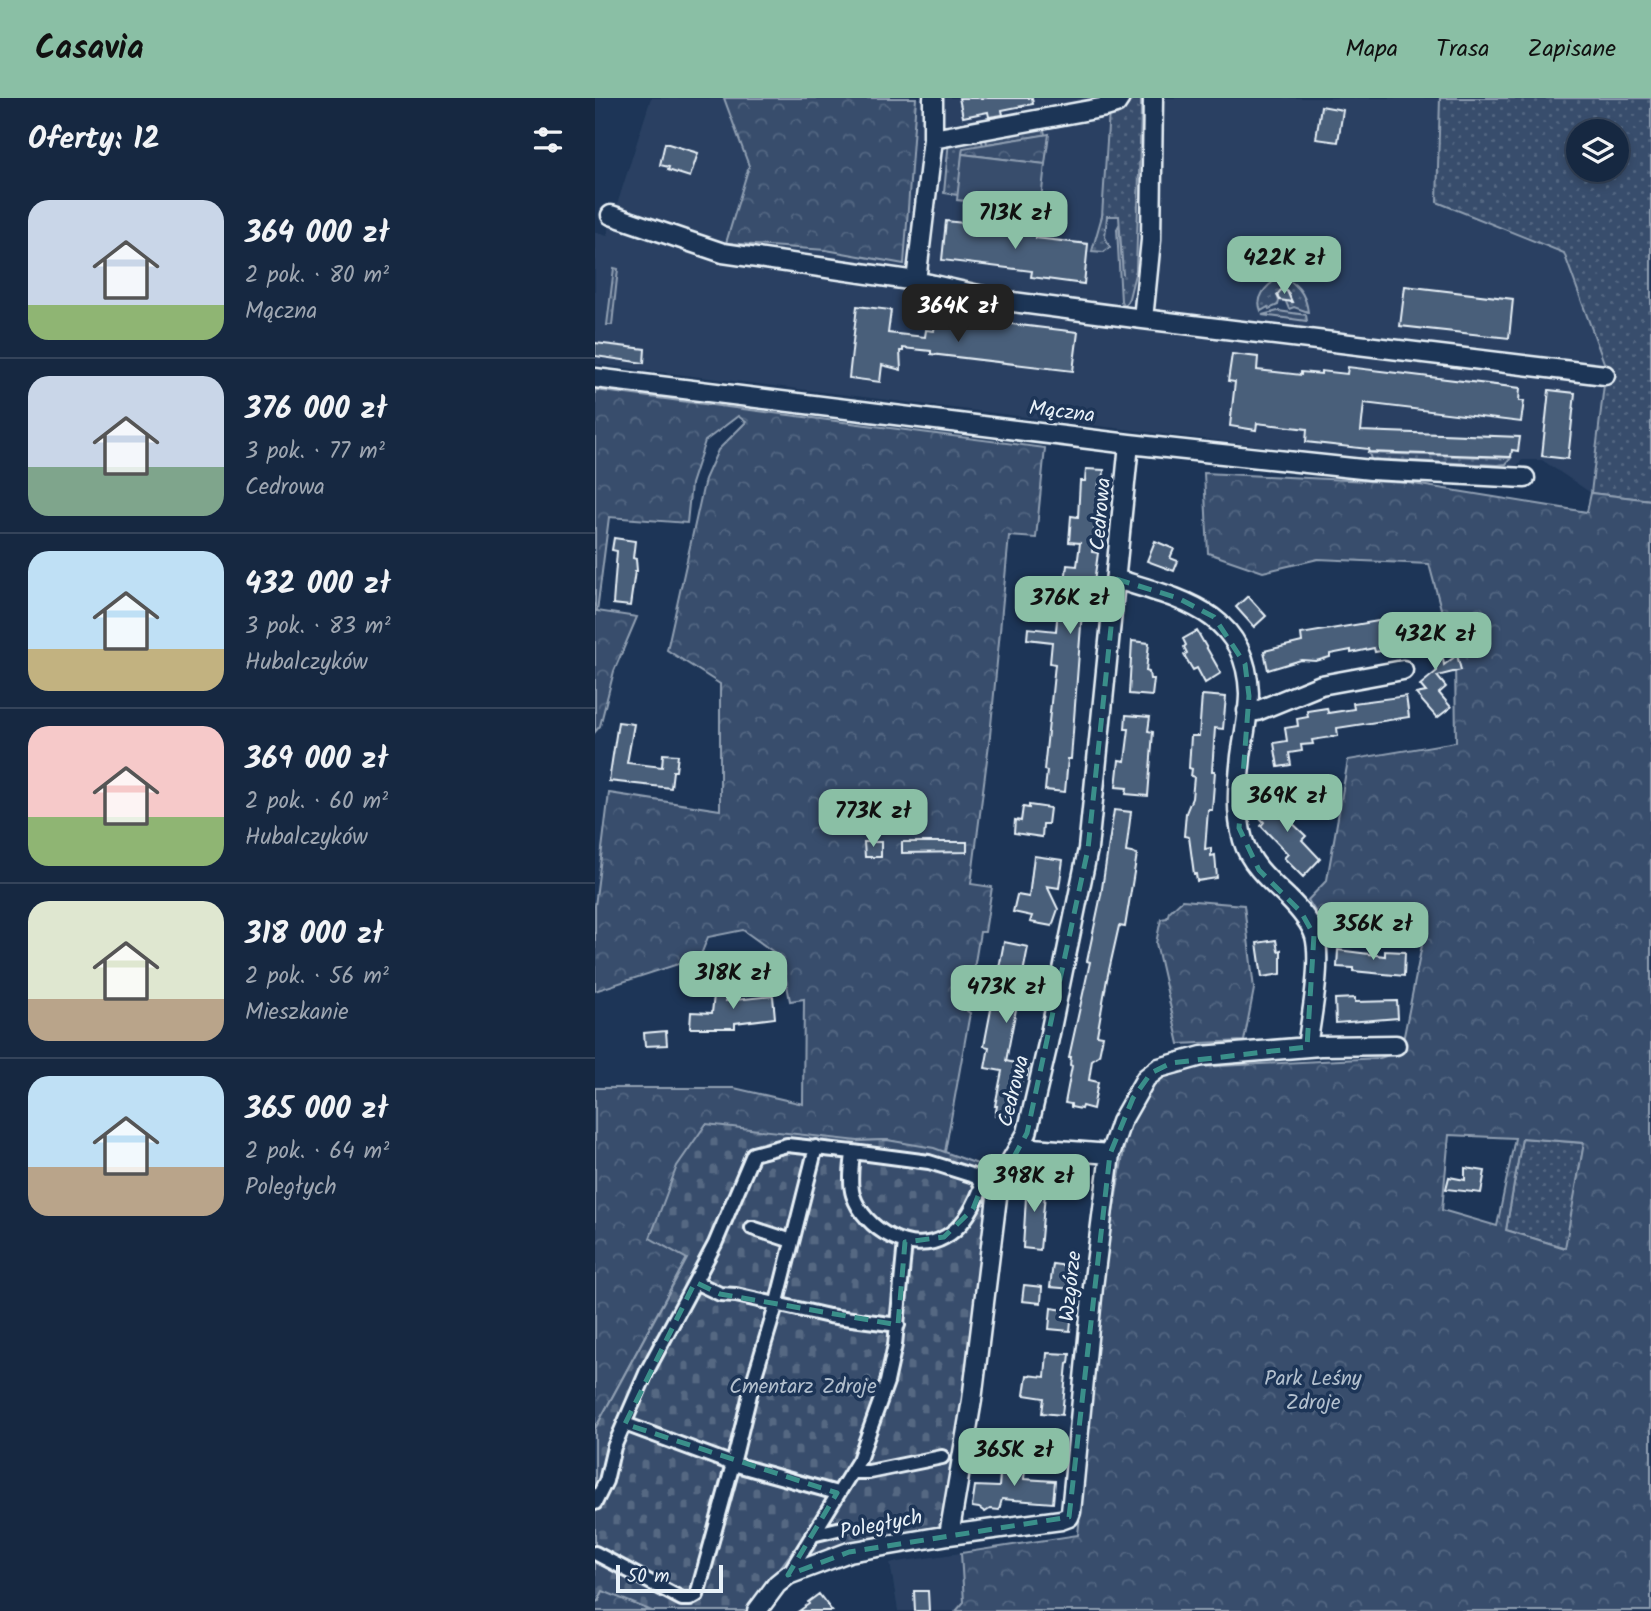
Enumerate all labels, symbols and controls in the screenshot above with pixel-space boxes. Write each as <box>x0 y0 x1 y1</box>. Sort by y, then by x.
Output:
text: Casavia <box>35 23 144 76</box>
text: Mapa <box>1345 30 1398 69</box>
text: Trasa <box>1436 30 1490 69</box>
text: Zapisane <box>1528 30 1616 69</box>
text: Oferty: 12 <box>28 116 160 164</box>
map controls <box>1566 119 1629 182</box>
button: layers <box>1566 119 1629 182</box>
icon: filters <box>529 121 567 159</box>
pin: 713K zł <box>950 192 1080 251</box>
text: 713K zł <box>979 196 1051 232</box>
text: 364 000 zł <box>245 210 389 258</box>
icon: home <box>84 228 168 312</box>
pin: 422K zł <box>1219 236 1349 296</box>
text: 422K zł <box>1243 241 1325 277</box>
text: 2 pok. · 80 m² <box>245 258 389 294</box>
pin: 364K zł <box>893 285 1023 344</box>
text: 364K zł <box>918 289 998 325</box>
text: Mączna <box>245 294 317 330</box>
text: 376 000 zł <box>245 386 387 434</box>
street label: Mączna <box>1027 392 1097 433</box>
icon: home <box>84 404 168 488</box>
text: 3 pok. · 77 m² <box>245 434 385 470</box>
text: Cedrowa <box>245 470 325 506</box>
street label: Cedrowa <box>1082 476 1121 552</box>
text: 432 000 zł <box>245 561 390 609</box>
pin: 376K zł <box>1005 576 1135 636</box>
icon: home <box>84 579 168 663</box>
text: 376K zł <box>1031 581 1109 617</box>
text: 3 pok. · 83 m² <box>245 609 391 645</box>
pin: 432K zł <box>1370 612 1500 672</box>
text: 432K zł <box>1394 617 1476 653</box>
text: Hubalczyków <box>245 645 368 681</box>
text: 369 000 zł <box>245 736 388 784</box>
icon: home <box>84 754 168 838</box>
pin: 369K zł <box>1222 774 1352 834</box>
text: 369K zł <box>1247 779 1327 815</box>
text: 2 pok. · 60 m² <box>245 784 388 820</box>
pin: 773K zł <box>808 790 938 849</box>
text: 773K zł <box>835 794 911 830</box>
text: Hubalczyków <box>245 820 368 856</box>
pin: 356K zł <box>1308 902 1438 962</box>
text: 356K zł <box>1333 907 1413 943</box>
text: 318 000 zł <box>245 911 383 959</box>
icon: home <box>84 929 168 1013</box>
pin: 318K zł <box>668 951 798 1011</box>
text: 318K zł <box>695 956 771 992</box>
text: 2 pok. · 56 m² <box>245 959 389 995</box>
pin: 473K zł <box>941 965 1071 1025</box>
text: 473K zł <box>967 970 1045 1006</box>
text: Mieszkanie <box>245 995 349 1031</box>
street label: Cedrowa <box>990 1052 1039 1131</box>
text: 365 000 zł <box>245 1086 388 1134</box>
icon: home <box>84 1104 168 1188</box>
text: 2 pok. · 64 m² <box>245 1134 389 1170</box>
pin: 398K zł <box>969 1154 1099 1214</box>
text: 398K zł <box>994 1159 1074 1195</box>
text: Poległych <box>245 1170 337 1206</box>
street label: Wzgórze <box>1051 1249 1092 1323</box>
park label: Park Leśny Zdroje <box>1264 1363 1362 1420</box>
park label: Cmentarz Zdroje <box>729 1371 877 1404</box>
pin: 365K zł <box>949 1428 1079 1488</box>
text: 365K zł <box>974 1433 1054 1469</box>
street label: Poległych <box>837 1501 925 1550</box>
scale bar <box>616 1562 723 1594</box>
text: 50 m <box>627 1562 669 1592</box>

